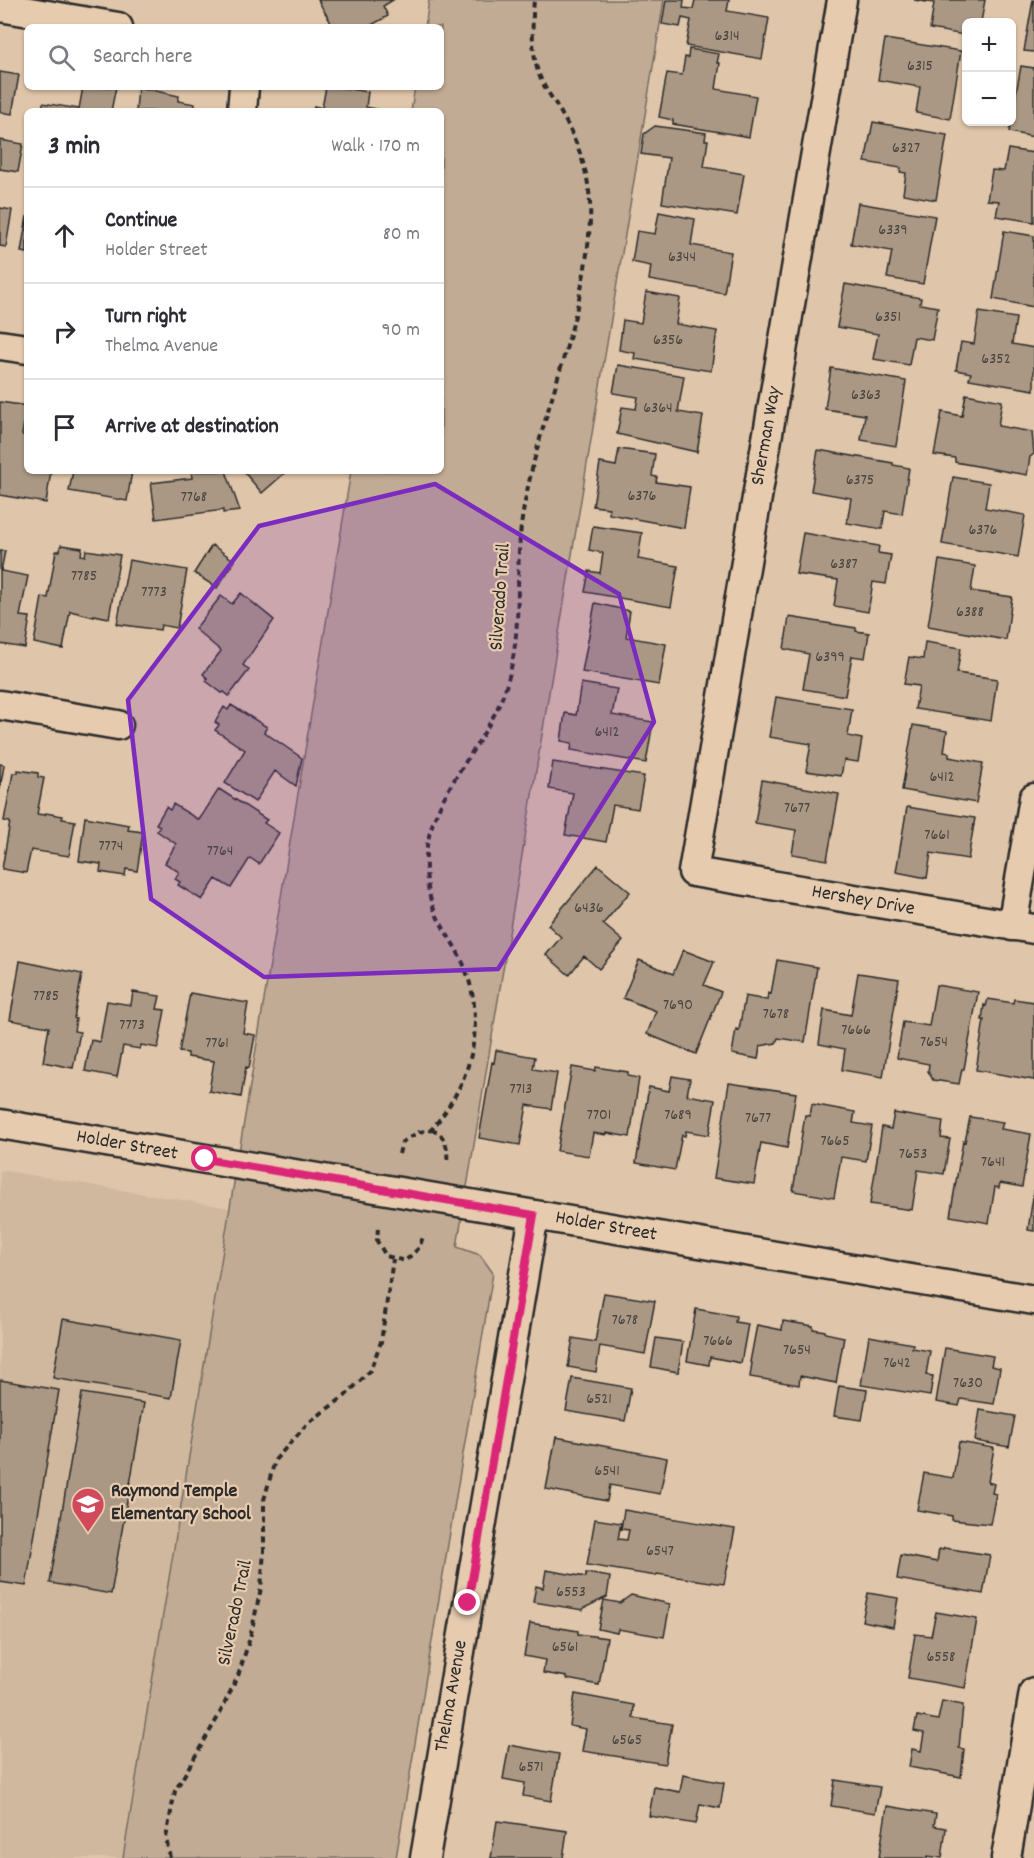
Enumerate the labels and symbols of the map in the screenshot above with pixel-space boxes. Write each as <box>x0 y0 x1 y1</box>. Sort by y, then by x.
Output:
house number: 6314 <box>714 25 740 48</box>
house number: 6315 <box>907 55 933 78</box>
house number: 6327 <box>892 137 920 160</box>
house number: 6339 <box>878 219 908 242</box>
house number: 6344 <box>668 246 696 269</box>
house number: 6351 <box>875 306 901 329</box>
house number: 6356 <box>653 329 683 352</box>
house number: 6352 <box>981 348 1011 371</box>
street label: Sherman Way <box>745 383 790 488</box>
house number: 6363 <box>851 384 881 407</box>
house number: 6364 <box>643 397 673 420</box>
house number: 6375 <box>846 469 874 492</box>
house number: 6376 <box>628 485 657 508</box>
house number: 7768 <box>181 486 207 509</box>
house number: 6376 <box>969 519 998 542</box>
street label: Silverado Trail <box>483 542 519 651</box>
house number: 6387 <box>830 553 858 576</box>
house number: 7785 <box>71 565 97 588</box>
house number: 7773 <box>141 581 167 604</box>
house number: 6388 <box>956 601 984 624</box>
house number: 6399 <box>815 646 845 669</box>
house number: 6412 <box>595 721 619 744</box>
house number: 6412 <box>930 766 954 789</box>
house number: 7677 <box>784 797 810 820</box>
house number: 7661 <box>924 824 950 847</box>
house number: 7774 <box>98 835 124 858</box>
house number: 7764 <box>207 840 233 863</box>
street label: Hershey Drive <box>809 878 917 924</box>
house number: 6436 <box>574 897 604 920</box>
house number: 7785 <box>33 985 59 1008</box>
house number: 7690 <box>663 994 693 1017</box>
house number: 7678 <box>763 1003 789 1026</box>
house number: 7773 <box>119 1014 145 1037</box>
house number: 7666 <box>841 1019 871 1042</box>
house number: 7654 <box>920 1031 948 1054</box>
house number: 7761 <box>205 1032 229 1055</box>
house number: 7713 <box>510 1078 532 1101</box>
house number: 7701 <box>587 1104 611 1127</box>
house number: 7689 <box>664 1104 692 1127</box>
house number: 7677 <box>745 1107 771 1130</box>
street label: Holder Street <box>74 1123 180 1169</box>
house number: 7665 <box>820 1130 850 1153</box>
house number: 7653 <box>899 1143 927 1166</box>
route start <box>191 1145 217 1171</box>
house number: 7641 <box>981 1151 1005 1174</box>
street label: Holder Street <box>553 1204 659 1250</box>
house number: 7678 <box>612 1309 638 1332</box>
house number: 7666 <box>703 1330 733 1353</box>
house number: 7654 <box>783 1339 811 1362</box>
house number: 7642 <box>883 1352 911 1375</box>
house number: 7630 <box>953 1372 983 1395</box>
house number: 6521 <box>586 1388 612 1411</box>
house number: 6541 <box>594 1460 620 1483</box>
place label: Raymond Temple Elementary School <box>111 1478 251 1529</box>
school or university icon: Raymond Temple Elementary School <box>70 1486 106 1533</box>
house number: 6547 <box>646 1540 674 1563</box>
street label: Silverado Trail <box>211 1557 261 1668</box>
house number: 6553 <box>556 1581 586 1604</box>
route end <box>454 1589 480 1615</box>
house number: 6561 <box>552 1636 578 1659</box>
street label: Thelma Avenue <box>428 1638 476 1754</box>
house number: 6558 <box>926 1646 956 1669</box>
house number: 6565 <box>612 1729 642 1752</box>
house number: 6571 <box>519 1756 543 1779</box>

